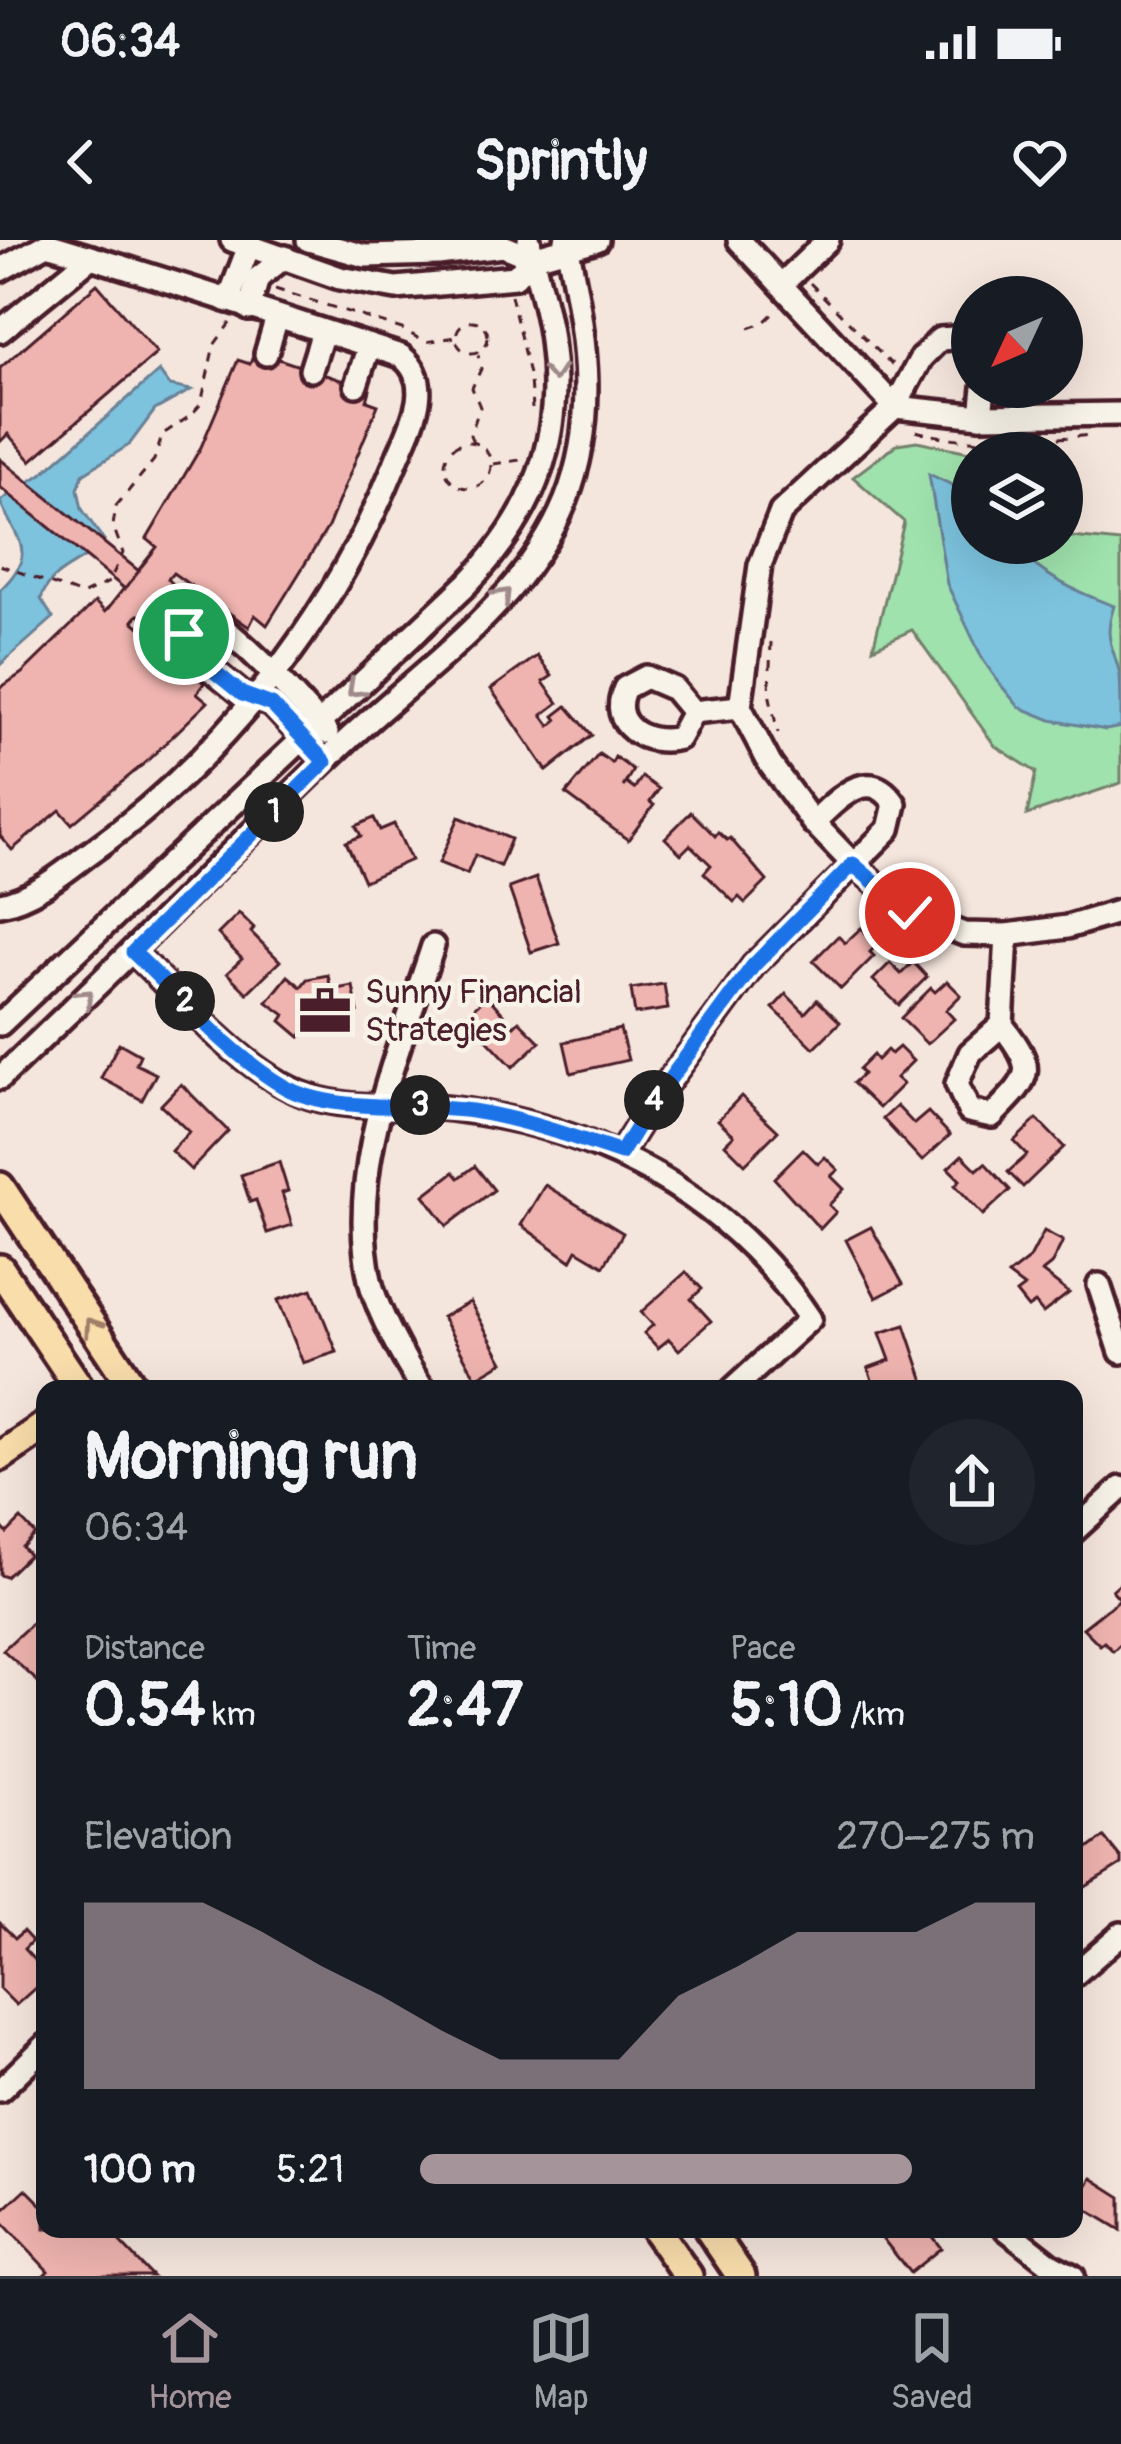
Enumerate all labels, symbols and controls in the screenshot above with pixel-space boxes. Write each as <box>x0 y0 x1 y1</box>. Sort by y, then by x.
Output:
text: 06:34 <box>60 14 180 70</box>
text: Sprintly <box>474 128 647 196</box>
icon: back <box>48 129 114 195</box>
icon: heart <box>1007 129 1073 195</box>
north arrow <box>951 276 1083 408</box>
map controls <box>951 276 1083 564</box>
one-way arrow <box>540 364 566 383</box>
button: layers <box>951 432 1083 564</box>
pin <box>133 583 235 685</box>
one-way arrow <box>488 589 510 610</box>
icon: arrive <box>151 601 217 667</box>
one-way arrow <box>348 675 369 697</box>
pin: 1 <box>244 782 304 842</box>
text: 1 <box>268 791 280 832</box>
pin <box>859 862 961 964</box>
icon: check <box>877 880 943 946</box>
pin: 2 <box>155 971 215 1031</box>
place label: Sunny Financial Strategies <box>365 972 582 1051</box>
text: 2 <box>176 980 194 1021</box>
office icon: Sunny Financial Strategies <box>296 982 354 1040</box>
one-way arrow <box>71 990 93 1012</box>
pin: 4 <box>624 1070 684 1130</box>
pin: 3 <box>390 1075 450 1135</box>
text: 4 <box>644 1079 664 1120</box>
text: 3 <box>411 1084 429 1125</box>
one-way arrow <box>85 1317 107 1339</box>
text: Morning run <box>84 1416 418 1499</box>
button: share <box>909 1419 1035 1545</box>
text: 06:34 <box>84 1503 188 1552</box>
text: Distance <box>84 1628 205 1669</box>
text: Time <box>407 1628 476 1669</box>
text: Pace <box>730 1628 795 1669</box>
text: 0.54 <box>84 1669 205 1744</box>
text: 2:47 <box>407 1669 523 1744</box>
text: 5:10 <box>730 1669 843 1744</box>
text: km <box>205 1694 256 1735</box>
text: /km <box>843 1694 905 1735</box>
text: Elevation <box>84 1812 233 1861</box>
text: 270–275 m <box>836 1812 1035 1861</box>
text: 100 m <box>84 2145 196 2194</box>
text: 5:21 <box>276 2145 345 2194</box>
tab: Home <box>148 2305 232 2418</box>
tab: Map <box>528 2305 594 2418</box>
tab: Saved <box>891 2305 973 2418</box>

